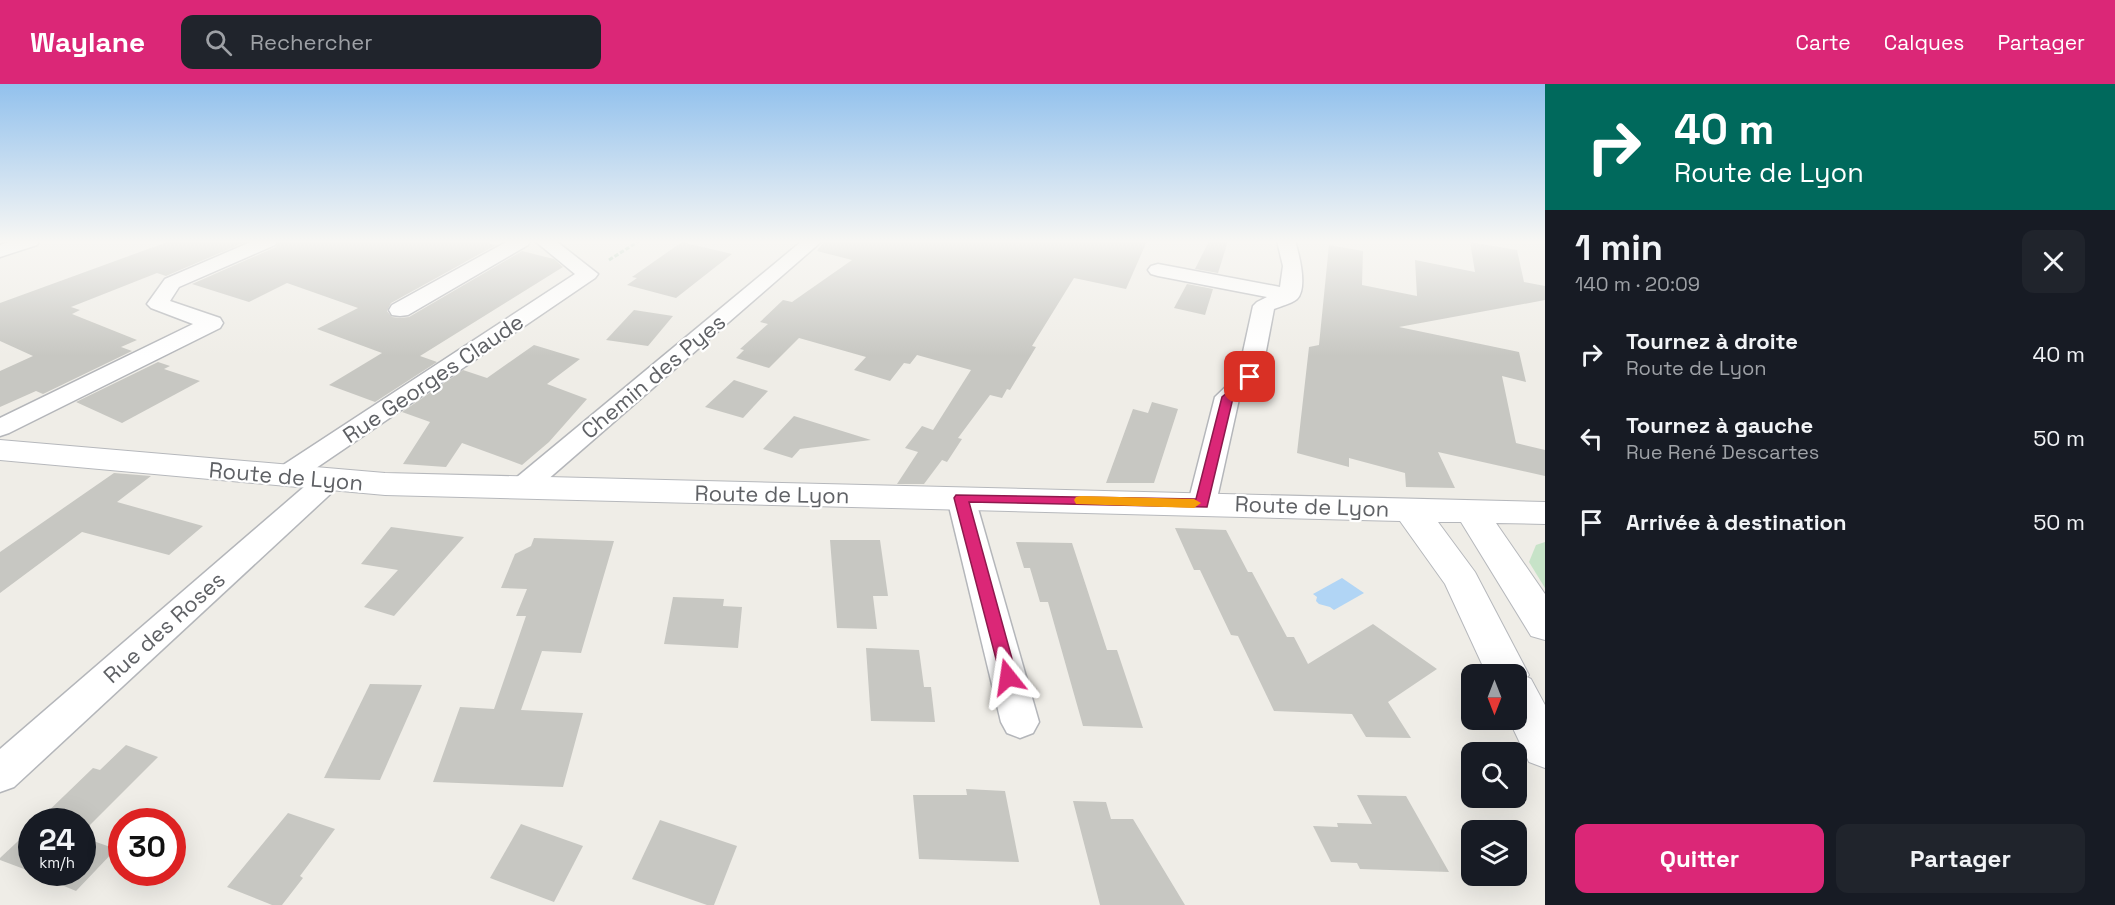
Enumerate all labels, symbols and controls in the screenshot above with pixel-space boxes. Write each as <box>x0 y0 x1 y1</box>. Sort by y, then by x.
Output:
search box <box>181 15 601 69</box>
text: Waylane <box>30 24 145 60</box>
icon: search <box>202 26 235 59</box>
text: Rechercher <box>250 28 373 56</box>
text: Carte <box>1796 29 1851 56</box>
text: Calques <box>1884 29 1964 56</box>
text: Partager <box>1997 29 2085 56</box>
text: 40 m <box>1674 103 1774 156</box>
icon: right <box>1575 108 1653 186</box>
text: Route de Lyon <box>1674 155 1864 190</box>
text: 1 min <box>1575 225 1663 271</box>
button: close <box>2022 230 2085 293</box>
text: 140 m · 20:09 <box>1575 271 1700 297</box>
street label: Rue Georges Claude <box>337 307 529 449</box>
street label: Chemin des Pyes <box>575 307 731 445</box>
text: Tournez à droite <box>1626 327 1798 355</box>
icon: right <box>1575 338 1608 371</box>
text: 40 m <box>2033 340 2085 368</box>
pin <box>1224 351 1275 402</box>
text: Route de Lyon <box>1626 355 1767 381</box>
icon: arrive <box>1233 360 1266 393</box>
text: Tournez à gauche <box>1626 411 1813 439</box>
icon: left <box>1575 422 1608 455</box>
text: 50 m <box>2033 424 2085 452</box>
text: Rue René Descartes <box>1626 439 1819 465</box>
street label: Route de Lyon <box>208 455 364 497</box>
street label: Route de Lyon <box>694 479 850 509</box>
street label: Route de Lyon <box>1234 489 1390 523</box>
icon: arrive <box>1575 506 1608 539</box>
text: Arrivée à destination <box>1626 508 1847 536</box>
text: 50 m <box>2033 508 2085 536</box>
street label: Rue des Roses <box>97 565 231 689</box>
position arrow <box>976 645 1040 709</box>
north arrow <box>1461 664 1527 730</box>
map controls <box>1461 664 1527 886</box>
button: search <box>1461 742 1527 808</box>
speed limit sign: 30 <box>108 808 186 886</box>
text: 24 <box>39 820 75 859</box>
button: layers <box>1461 820 1527 886</box>
button: Quitter <box>1575 824 1824 893</box>
button: Partager <box>1836 824 2085 893</box>
text: km/h <box>39 853 75 872</box>

